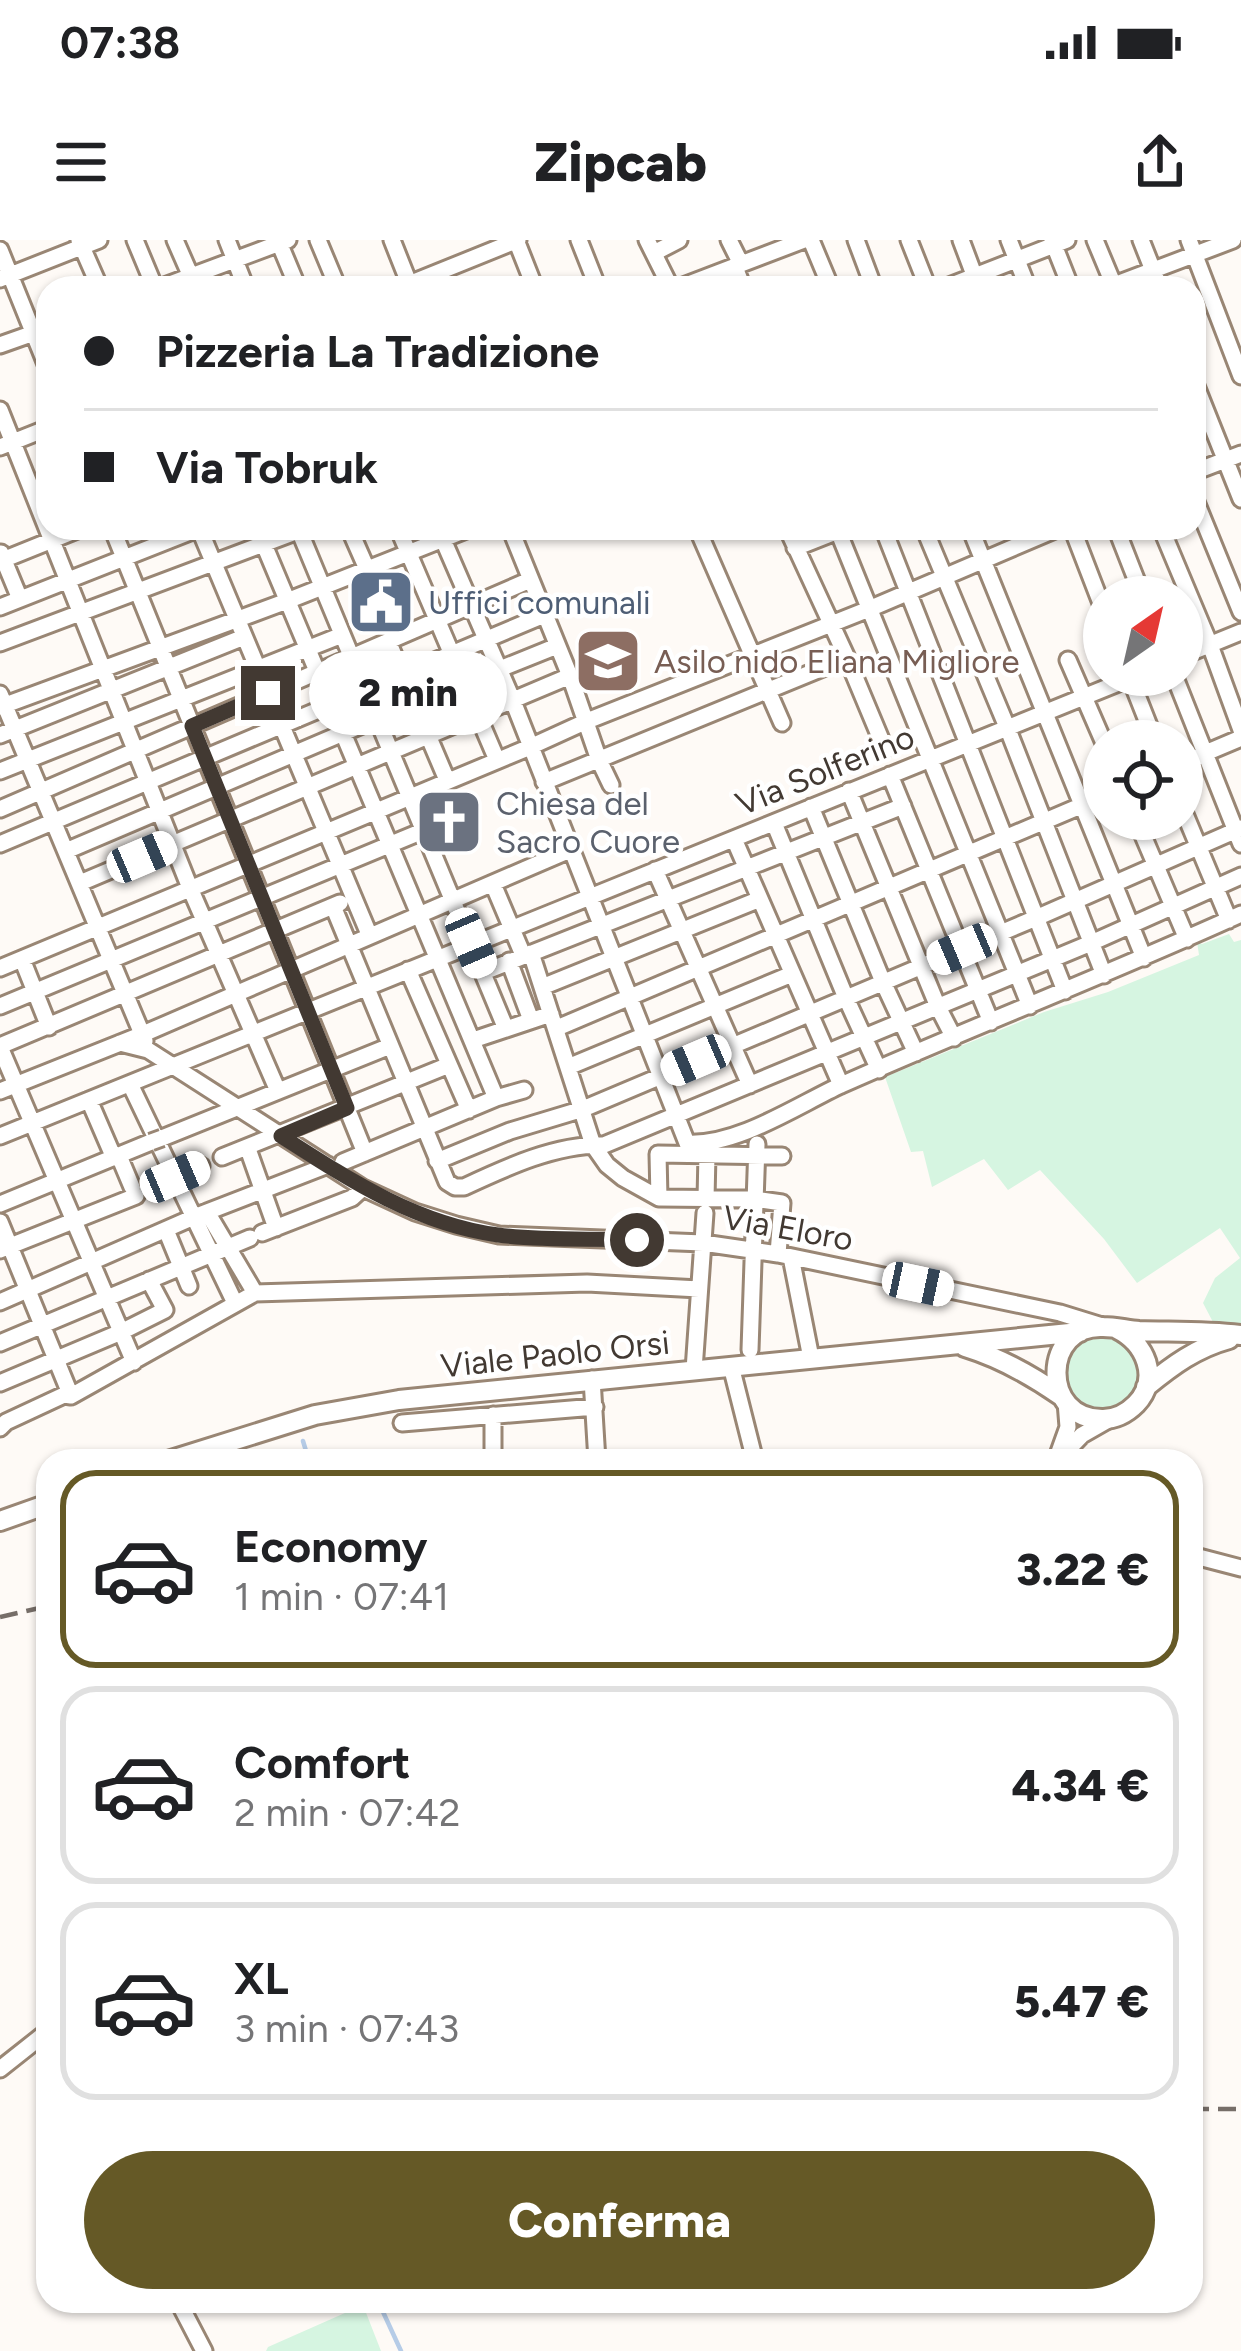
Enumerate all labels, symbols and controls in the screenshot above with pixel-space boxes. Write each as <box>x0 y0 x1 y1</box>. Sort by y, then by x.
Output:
text: 07:38 <box>60 15 180 69</box>
icon: menu <box>48 129 114 195</box>
icon: share <box>1127 129 1193 195</box>
text: Zipcab <box>534 130 707 195</box>
text: Pizzeria La Tradizione <box>156 324 599 378</box>
text: Via Tobruk <box>156 440 378 494</box>
public building icon: Uffici comunali <box>346 567 416 637</box>
north arrow <box>1083 576 1203 696</box>
map controls <box>1083 576 1203 840</box>
place label: Uffici comunali <box>428 583 651 622</box>
school or university icon: Asilo nido Eliana Migliore <box>573 626 643 696</box>
place label: Asilo nido Eliana Migliore <box>654 642 1019 681</box>
callout: 2 min <box>310 651 508 735</box>
route end <box>241 666 295 720</box>
text: 2 min <box>358 669 458 716</box>
street label: Via Solferino <box>730 717 920 823</box>
button: locate <box>1083 720 1203 840</box>
place label: Chiesa del Sacro Cuore <box>496 784 680 861</box>
church icon: Chiesa del Sacro Cuore <box>414 787 484 857</box>
car <box>102 826 182 888</box>
car <box>440 903 502 983</box>
car <box>922 918 1002 980</box>
car <box>656 1029 736 1091</box>
car <box>135 1146 215 1208</box>
street label: Via Eloro <box>720 1197 856 1259</box>
route start <box>610 1213 664 1267</box>
car <box>879 1259 957 1309</box>
street label: Viale Paolo Orsi <box>439 1323 671 1385</box>
icon: car <box>90 1515 198 1623</box>
text: Economy <box>234 1519 427 1573</box>
text: 3.22 € <box>1016 1542 1149 1596</box>
text: 1 min · 07:41 <box>234 1573 449 1620</box>
icon: car <box>90 1731 198 1839</box>
text: Comfort <box>234 1735 410 1789</box>
text: 4.34 € <box>1012 1758 1149 1812</box>
text: 2 min · 07:42 <box>234 1789 460 1836</box>
icon: car <box>90 1947 198 2055</box>
text: XL <box>234 1951 289 2005</box>
text: 5.47 € <box>1014 1974 1149 2028</box>
text: 3 min · 07:43 <box>234 2005 459 2052</box>
button: Conferma <box>84 2151 1155 2289</box>

